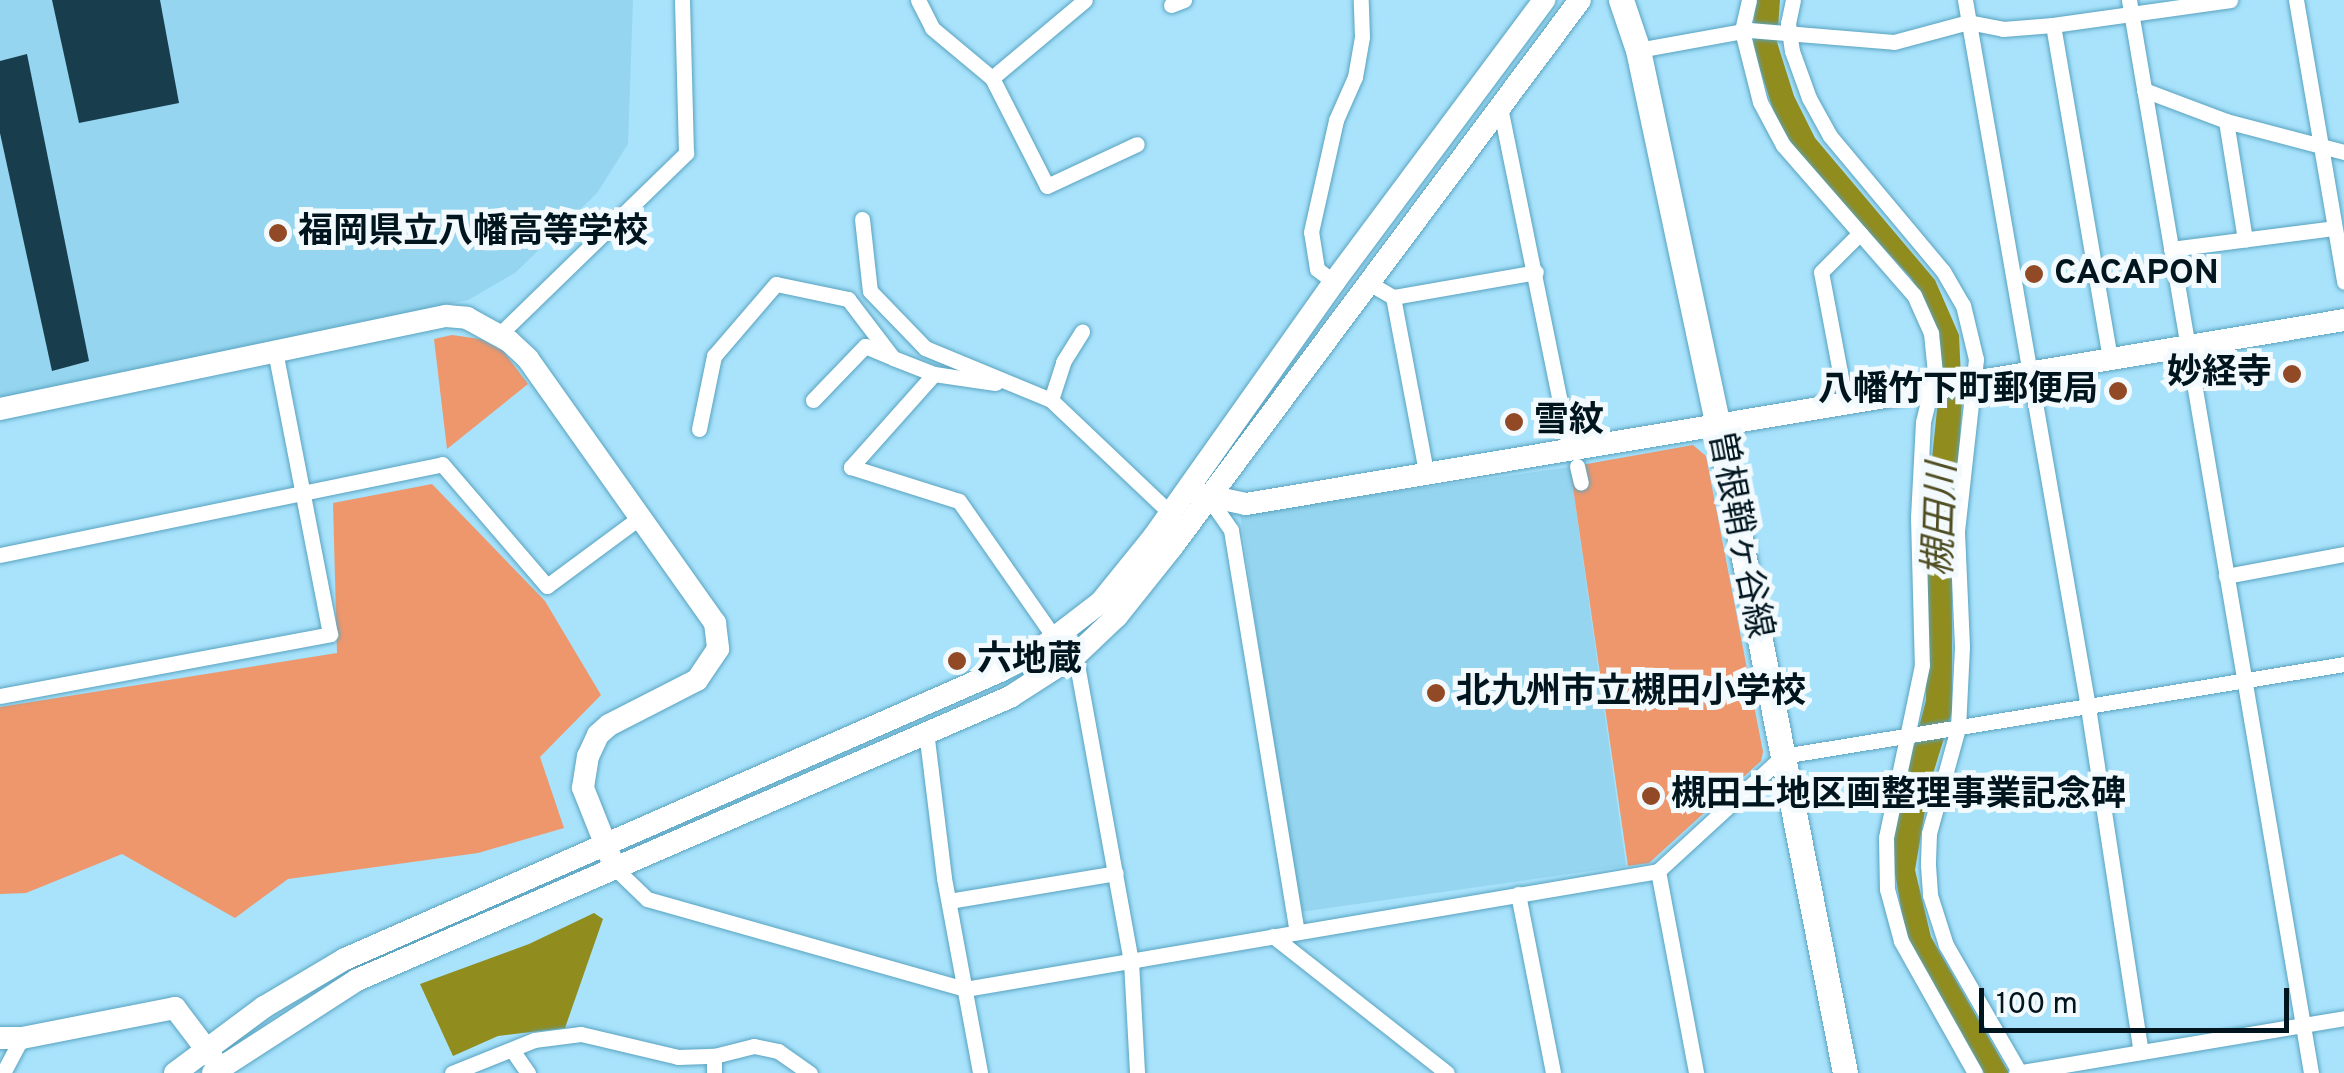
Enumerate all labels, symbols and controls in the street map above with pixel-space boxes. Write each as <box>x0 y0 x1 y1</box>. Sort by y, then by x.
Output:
place label: 福岡県立八幡高等学校 <box>298 212 648 254</box>
marker: 福岡県立八幡高等学校 <box>267 222 289 244</box>
place label: CACAPON <box>2054 253 2219 295</box>
marker: CACAPON <box>2023 263 2045 285</box>
place label: 妙経寺 <box>2167 353 2272 395</box>
marker: 妙経寺 <box>2281 363 2303 385</box>
place label: 八幡竹下町郵便局 <box>1818 370 2098 412</box>
marker: 八幡竹下町郵便局 <box>2107 380 2129 402</box>
place label: 雪紋 <box>1534 401 1604 443</box>
marker: 雪紋 <box>1503 411 1525 433</box>
street label: 曽根鞘ヶ谷線 <box>1698 428 1780 642</box>
water label: 槻田川 <box>1918 462 1968 578</box>
place label: 六地蔵 <box>977 640 1082 682</box>
marker: 六地蔵 <box>946 650 968 672</box>
place label: 北九州市立槻田小学校 <box>1456 672 1806 714</box>
marker: 北九州市立槻田小学校 <box>1425 682 1447 704</box>
place label: 槻田土地区画整理事業記念碑 <box>1671 775 2126 817</box>
marker: 槻田土地区画整理事業記念碑 <box>1640 785 1662 807</box>
scale bar <box>1984 968 2294 1030</box>
text: 100 m <box>1996 987 2078 1024</box>

